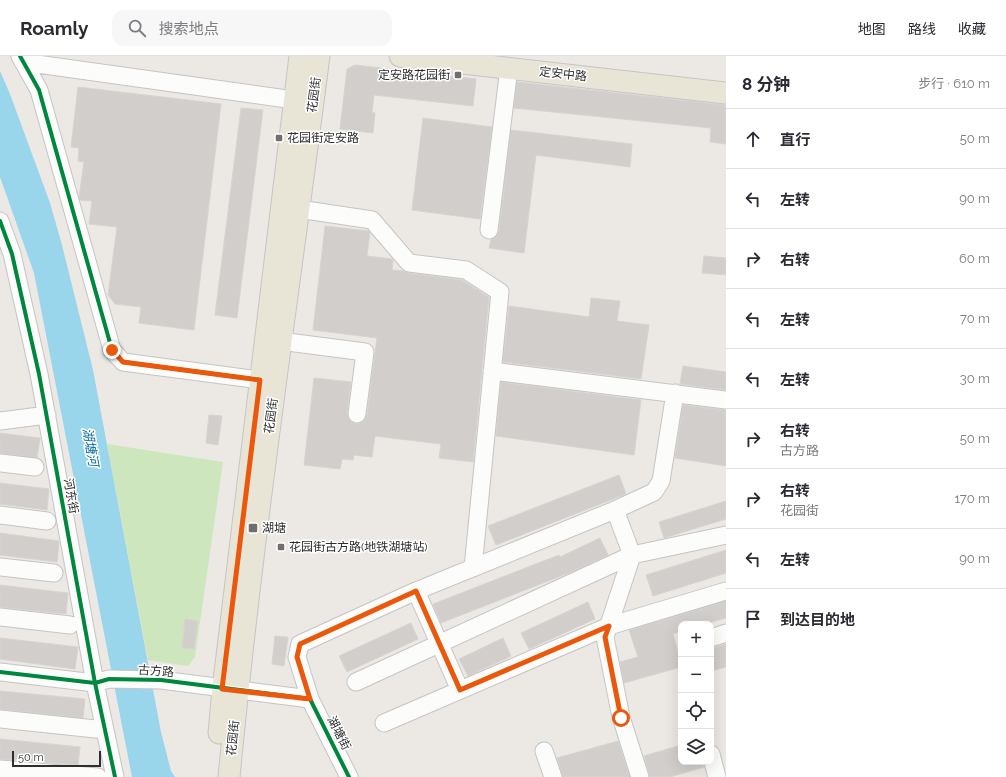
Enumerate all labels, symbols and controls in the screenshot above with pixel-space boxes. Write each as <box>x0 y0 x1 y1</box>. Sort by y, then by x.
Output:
search box <box>112 10 392 46</box>
text: Roamly <box>20 17 88 39</box>
icon: search <box>126 17 148 39</box>
text: 搜索地点 <box>158 20 218 38</box>
text: 地图 <box>858 21 886 37</box>
text: 路线 <box>908 21 936 37</box>
text: 收藏 <box>958 21 986 37</box>
street label: 定安中路 <box>538 65 588 83</box>
place label: 定安路花园街 <box>378 68 450 82</box>
marker: 定安路花园街 <box>453 70 463 80</box>
text: 8 分钟 <box>742 74 790 94</box>
street label: 花园街 <box>305 76 323 114</box>
text: 步行 · 610 m <box>918 76 990 91</box>
icon: ahead <box>742 128 764 150</box>
place label: 花园街定安路 <box>287 131 359 145</box>
text: 直行 <box>780 131 810 149</box>
text: 50 m <box>960 131 990 146</box>
marker: 花园街定安路 <box>274 133 284 143</box>
icon: left <box>742 188 764 210</box>
text: 左转 <box>780 191 810 209</box>
text: 90 m <box>959 191 990 206</box>
icon: right <box>742 248 764 270</box>
text: 右转 <box>780 251 810 269</box>
text: 60 m <box>959 251 990 266</box>
icon: left <box>742 308 764 330</box>
text: 左转 <box>780 311 810 329</box>
text: 70 m <box>960 311 990 326</box>
route end <box>103 341 121 359</box>
icon: left <box>742 368 764 390</box>
text: 左转 <box>780 371 810 389</box>
text: 30 m <box>960 371 990 386</box>
street label: 花园街 <box>262 397 280 435</box>
text: 右转 <box>780 422 810 440</box>
water label: 湖塘河 <box>80 427 102 471</box>
icon: right <box>742 428 764 450</box>
text: 50 m <box>960 431 990 446</box>
text: 古方路 <box>780 443 819 458</box>
street label: 河东街 <box>61 477 81 515</box>
text: 右转 <box>780 482 810 500</box>
icon: right <box>742 488 764 510</box>
text: 170 m <box>954 491 990 506</box>
text: 花园街 <box>780 503 819 518</box>
place label: 湖塘 <box>262 521 286 535</box>
marker: 湖塘 <box>247 522 259 534</box>
place label: 花园街古方路(地铁湖塘站) <box>289 540 427 554</box>
marker: 花园街古方路(地铁湖塘站) <box>276 542 286 552</box>
icon: left <box>742 548 764 570</box>
text: 左转 <box>780 551 810 569</box>
text: 90 m <box>959 551 990 566</box>
icon: arrive <box>742 608 764 630</box>
text: 到达目的地 <box>780 611 855 629</box>
map controls <box>678 621 714 765</box>
button: + <box>678 621 714 657</box>
button: − <box>678 657 714 693</box>
street label: 古方路 <box>138 663 174 679</box>
button: locate <box>678 693 714 729</box>
route start <box>612 709 630 727</box>
street label: 湖塘街 <box>325 714 353 752</box>
street label: 花园街 <box>224 719 242 757</box>
button: layers <box>678 729 714 765</box>
scale bar <box>12 749 101 768</box>
text: 50 m <box>18 751 44 764</box>

